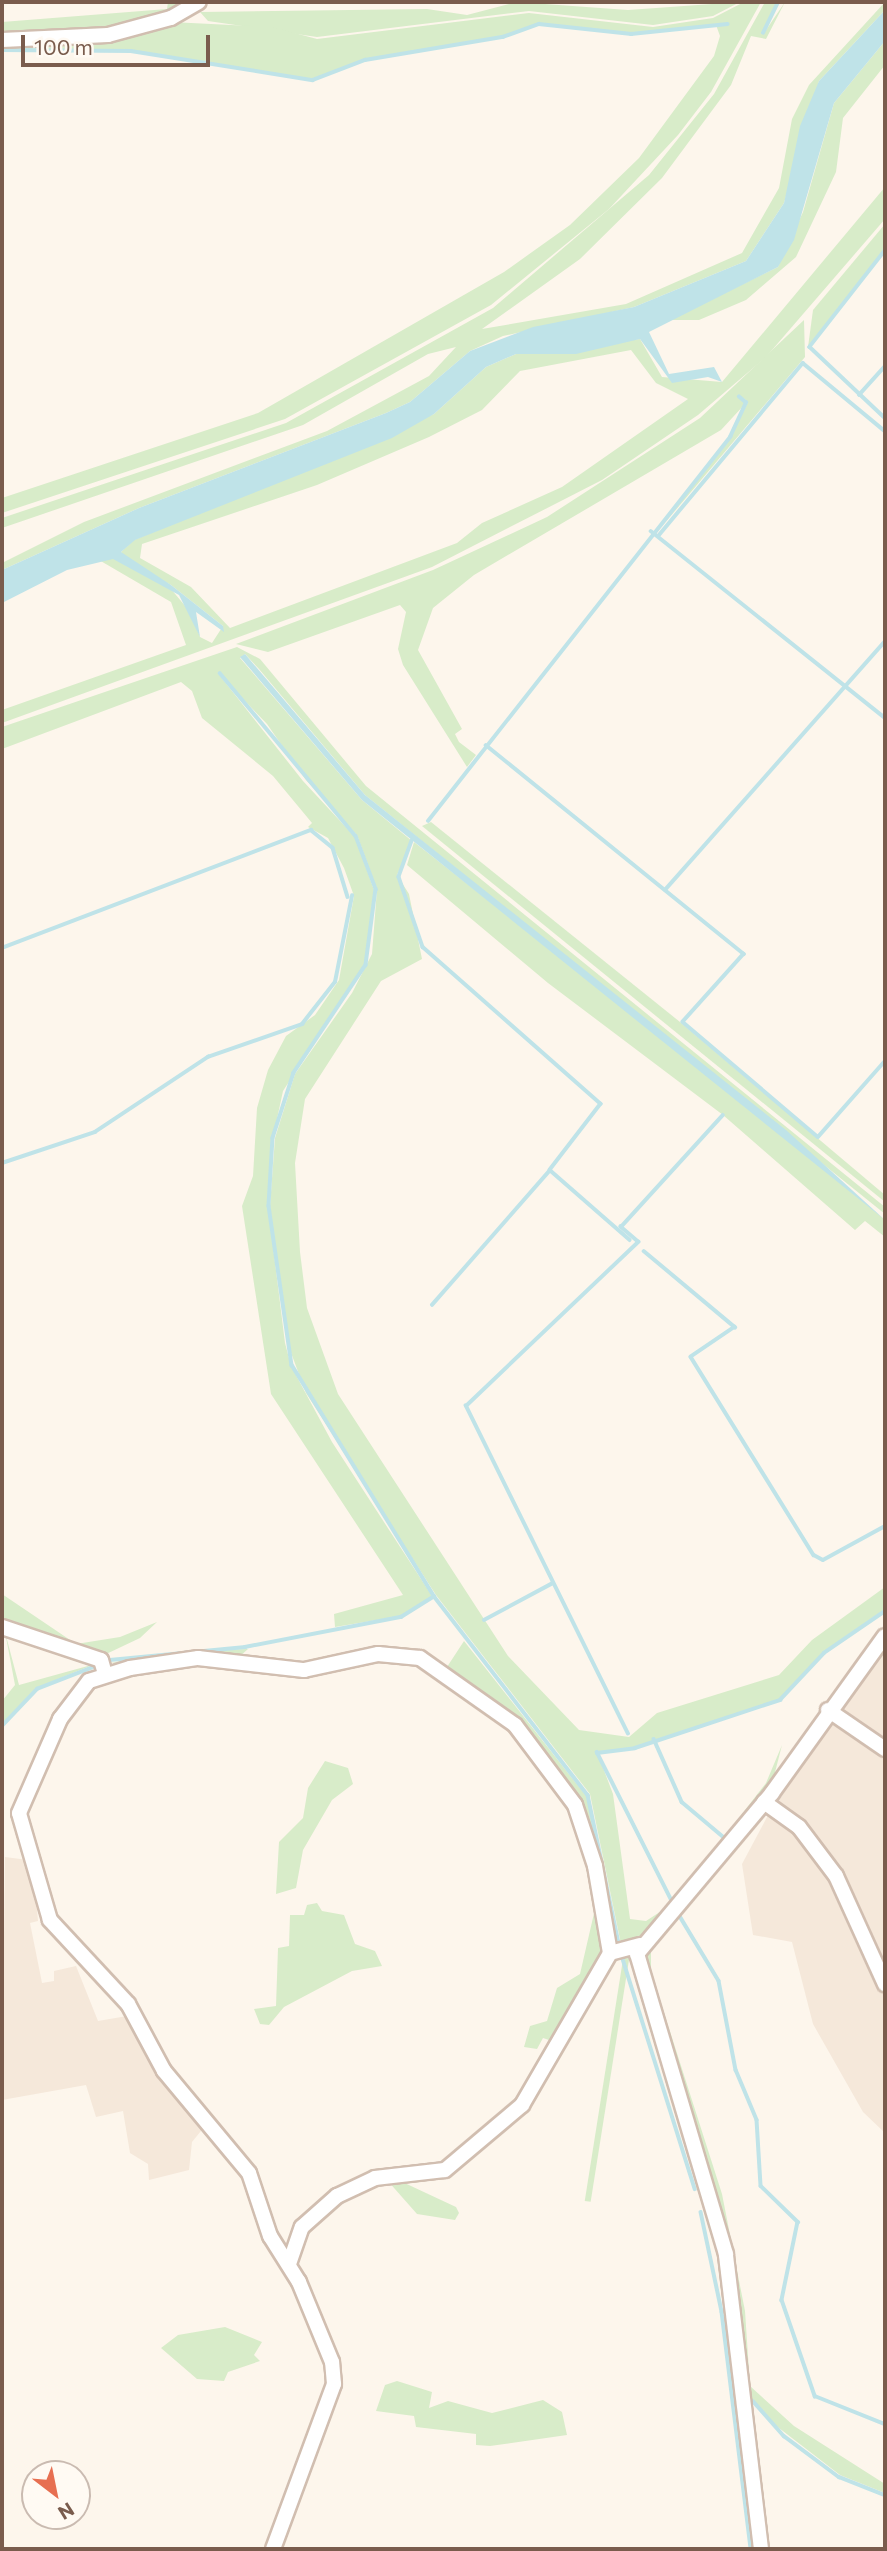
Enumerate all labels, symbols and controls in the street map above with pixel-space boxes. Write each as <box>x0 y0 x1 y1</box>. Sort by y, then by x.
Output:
scale bar <box>24 21 214 65</box>
text: 100 m <box>34 34 93 59</box>
north arrow <box>21 2460 91 2530</box>
text: N <box>54 2498 78 2525</box>

